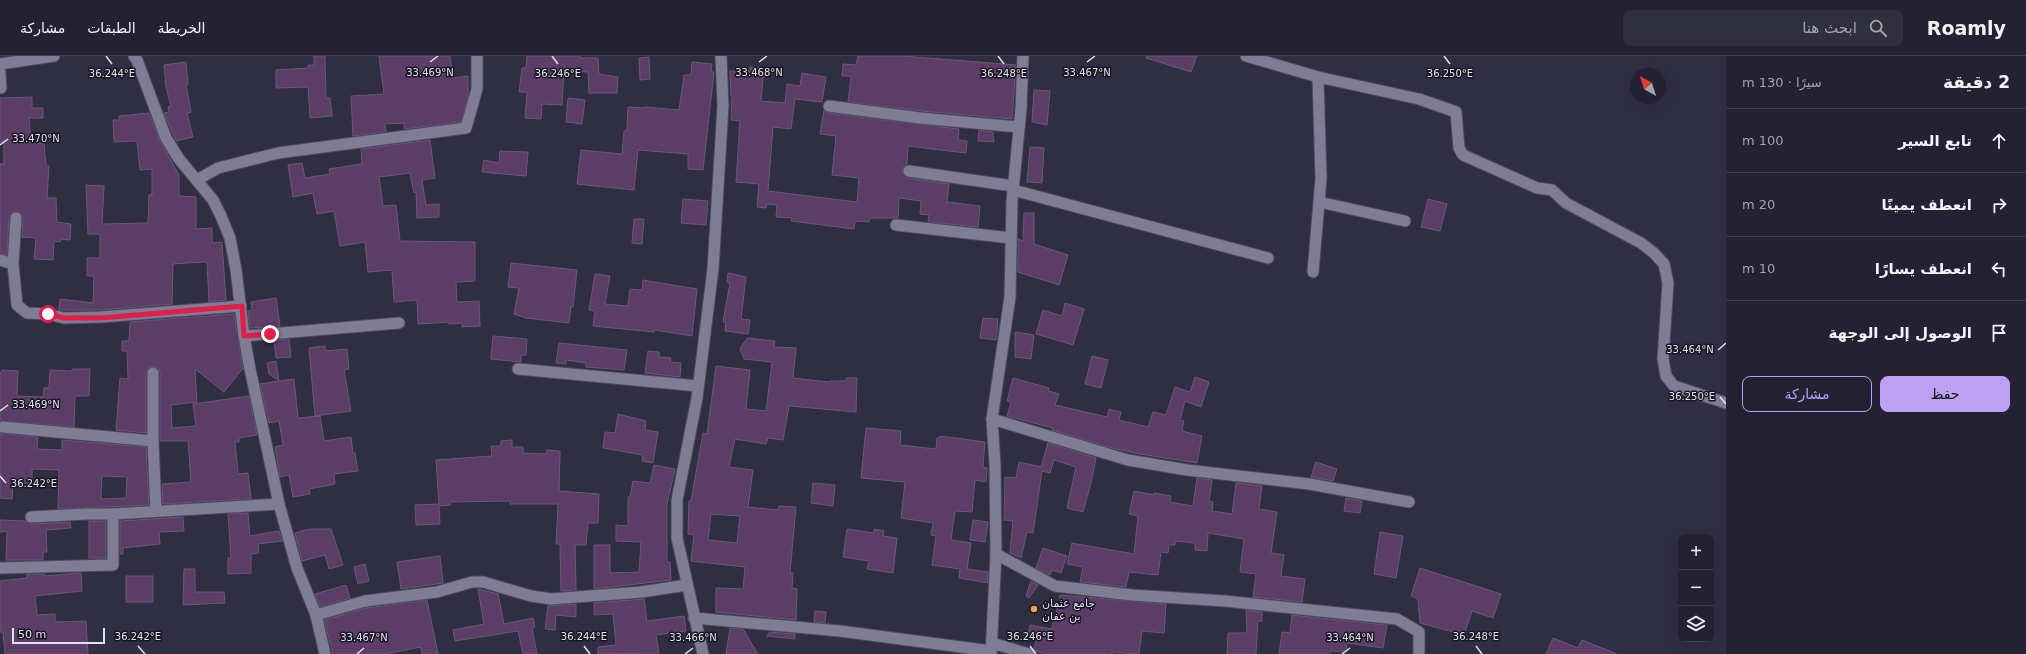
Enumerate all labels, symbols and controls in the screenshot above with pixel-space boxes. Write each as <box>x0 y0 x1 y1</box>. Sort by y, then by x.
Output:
search box <box>1623 10 1903 46</box>
icon: search <box>1867 17 1889 39</box>
text: Roamly <box>1927 17 2006 39</box>
text: ابحث هنا <box>1802 19 1857 37</box>
text: مشاركة <box>20 20 65 36</box>
text: الطبقات <box>87 20 136 36</box>
text: الخريطة <box>158 20 205 36</box>
text: 33.469°N <box>406 67 454 78</box>
text: 33.468°N <box>735 67 783 78</box>
text: 33.467°N <box>1063 67 1111 78</box>
text: 36.244°E <box>89 68 135 79</box>
text: 36.246°E <box>535 68 581 79</box>
text: 36.248°E <box>981 68 1027 79</box>
text: 36.250°E <box>1427 68 1473 79</box>
north arrow <box>1630 68 1666 104</box>
text: 2 دقيقة <box>1943 72 2010 92</box>
text: سيرًا · 130 m <box>1742 75 1822 90</box>
icon: ahead <box>1988 130 2010 152</box>
text: تابع السير <box>1898 132 1972 150</box>
text: 33.470°N <box>12 133 60 144</box>
text: 100 m <box>1742 133 1784 148</box>
icon: right <box>1988 194 2010 216</box>
text: انعطف يمينًا <box>1881 196 1972 214</box>
text: 20 m <box>1742 197 1775 212</box>
icon: left <box>1988 258 2010 280</box>
text: انعطف يسارًا <box>1875 260 1972 278</box>
text: 10 m <box>1742 261 1775 276</box>
route start <box>39 305 57 323</box>
icon: arrive <box>1988 322 2010 344</box>
text: الوصول إلى الوجهة <box>1829 324 1972 342</box>
route end <box>261 325 279 343</box>
text: 33.464°N <box>1666 344 1714 355</box>
button: مشاركة <box>1742 376 1872 412</box>
button: حفظ <box>1880 376 2010 412</box>
text: 36.250°E <box>1669 391 1715 402</box>
text: 33.469°N <box>12 399 60 410</box>
text: 36.242°E <box>11 478 57 489</box>
map controls <box>1678 534 1714 642</box>
button: + <box>1678 534 1714 570</box>
button: − <box>1678 570 1714 606</box>
place label: جامع عثمان بن عفان <box>1042 597 1095 623</box>
marker: جامع عثمان بن عفان <box>1029 604 1039 614</box>
button: layers <box>1678 606 1714 642</box>
scale bar <box>12 626 105 645</box>
text: 50 m <box>18 628 46 641</box>
text: 36.242°E <box>115 631 161 642</box>
text: 36.244°E <box>561 631 607 642</box>
text: 36.246°E <box>1007 631 1053 642</box>
text: 36.248°E <box>1453 631 1499 642</box>
text: 33.467°N <box>340 632 388 643</box>
text: 33.466°N <box>669 632 717 643</box>
text: 33.464°N <box>1326 632 1374 643</box>

